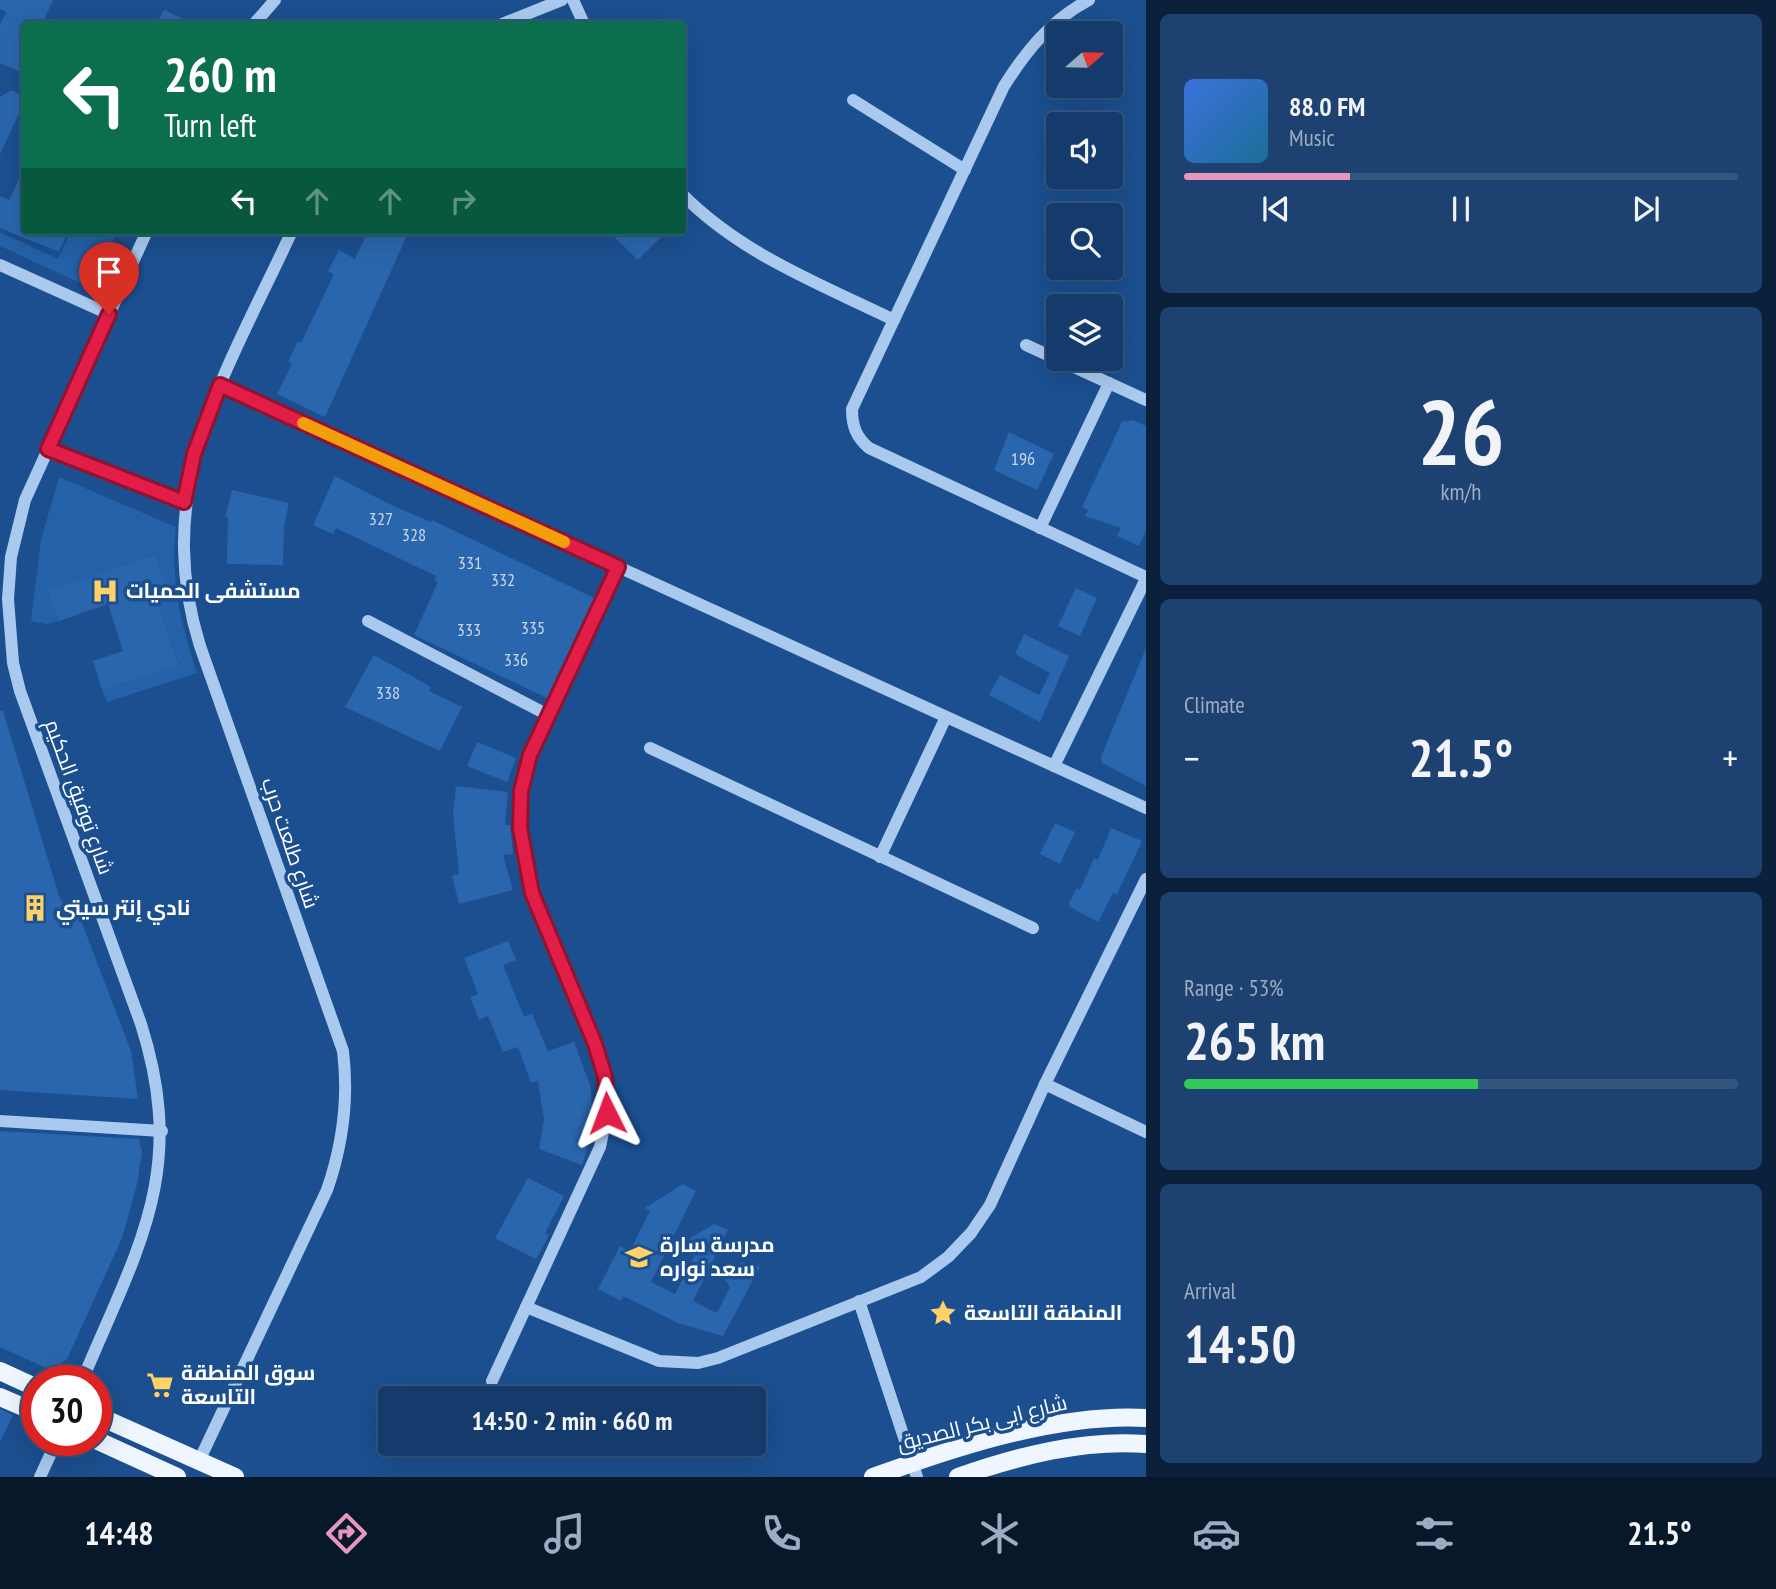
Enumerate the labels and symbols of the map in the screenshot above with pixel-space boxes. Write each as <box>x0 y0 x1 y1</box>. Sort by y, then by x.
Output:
north arrow <box>1046 21 1124 98</box>
pin <box>79 242 139 314</box>
house number: 196 <box>1011 447 1035 470</box>
house number: 327 <box>369 507 393 530</box>
house number: 328 <box>402 523 426 546</box>
house number: 331 <box>458 551 482 574</box>
house number: 332 <box>491 568 515 591</box>
hospital icon: مستشفى الحميات <box>90 576 120 606</box>
place label: مستشفى الحميات <box>126 577 301 604</box>
house number: 335 <box>521 616 545 639</box>
house number: 333 <box>457 618 481 641</box>
house number: 336 <box>504 648 528 671</box>
house number: 338 <box>376 681 400 704</box>
street label: شارع توفيق الحكيم <box>38 716 120 878</box>
street label: شارع طلعت حرب <box>255 774 325 912</box>
building icon: نادي إنتر سيتي <box>20 893 50 923</box>
place label: نادي إنتر سيتي <box>56 894 190 925</box>
position arrow <box>570 1076 644 1150</box>
place label: مدرسة سارة سعد نواره <box>660 1231 775 1282</box>
school or university icon: مدرسة سارة سعد نواره <box>624 1242 654 1272</box>
place icon: المنطقة التاسعة <box>928 1298 958 1328</box>
place label: المنطقة التاسعة <box>964 1299 1122 1326</box>
place label: سوق المنطقة التاسعة <box>181 1359 315 1410</box>
speed limit sign: 30 <box>21 1365 112 1456</box>
supermarket icon: سوق المنطقة التاسعة <box>145 1370 175 1400</box>
street label: شارع ابى بكر الصديق <box>894 1388 1070 1458</box>

